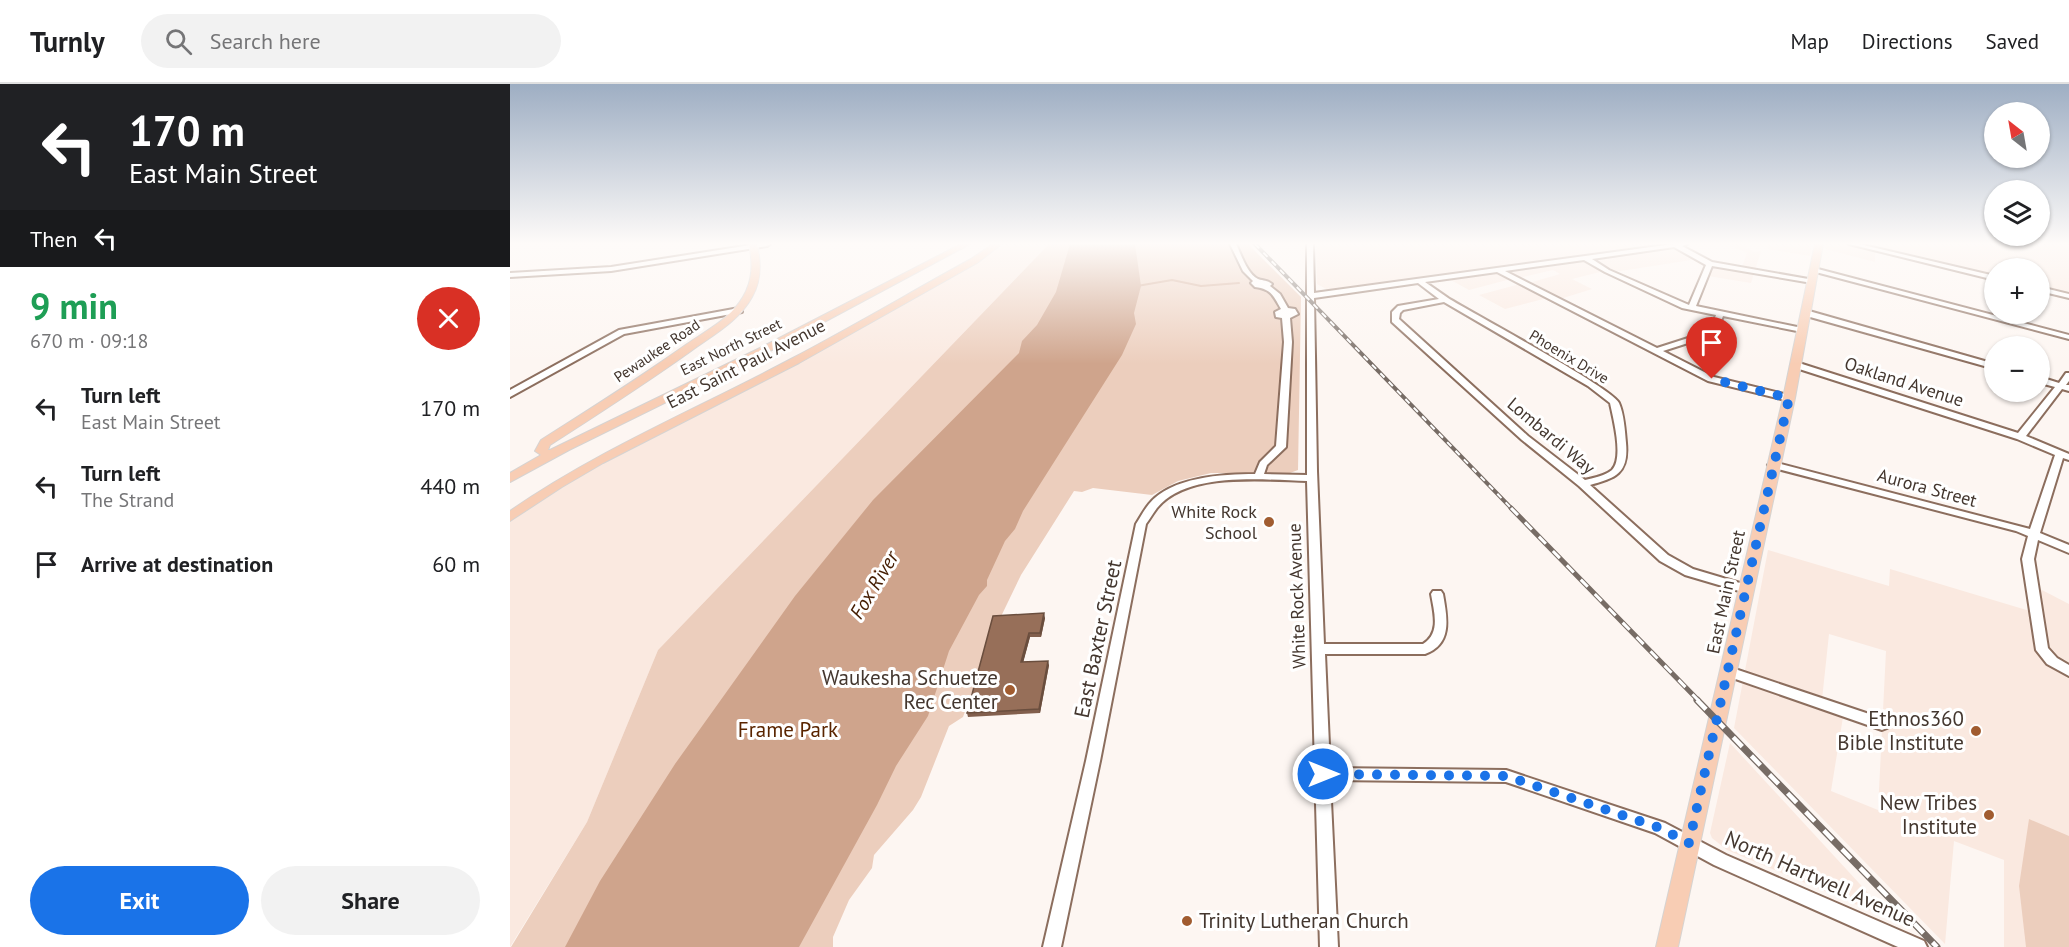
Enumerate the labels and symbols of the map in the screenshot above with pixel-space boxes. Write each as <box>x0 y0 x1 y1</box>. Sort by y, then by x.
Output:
north arrow <box>1984 102 2050 168</box>
street label: East Saint Paul Avenue <box>663 314 829 414</box>
street label: East North Street <box>677 314 784 379</box>
street label: Pewaukee Road <box>610 315 703 386</box>
pin <box>1686 317 1737 379</box>
street label: Phoenix Drive <box>1526 325 1612 388</box>
street label: Oakland Avenue <box>1842 351 1967 412</box>
street label: Lombardi Way <box>1503 392 1600 479</box>
street label: Aurora Street <box>1875 463 1979 512</box>
place label: White Rock School <box>1171 500 1258 544</box>
marker: White Rock School <box>1262 515 1276 529</box>
street label: White Rock Avenue <box>1282 523 1311 669</box>
street label: East Main Street <box>1701 528 1750 656</box>
water label: Fox River <box>844 545 905 624</box>
street label: East Baxter Street <box>1068 558 1127 720</box>
place label: Waukesha Schuetze Rec Center <box>822 664 998 715</box>
marker: Waukesha Schuetze Rec Center <box>1003 683 1017 697</box>
place label: Ethnos360 Bible Institute <box>1837 705 1964 756</box>
park label: Frame Park <box>738 716 838 743</box>
marker: Ethnos360 Bible Institute <box>1969 724 1983 738</box>
position arrow <box>1291 742 1355 806</box>
place label: New Tribes Institute <box>1879 789 1977 840</box>
marker: New Tribes Institute <box>1982 808 1996 822</box>
street label: North Hartwell Avenue <box>1721 824 1920 933</box>
place label: Trinity Lutheran Church <box>1199 907 1409 934</box>
marker: Trinity Lutheran Church <box>1180 914 1194 928</box>

